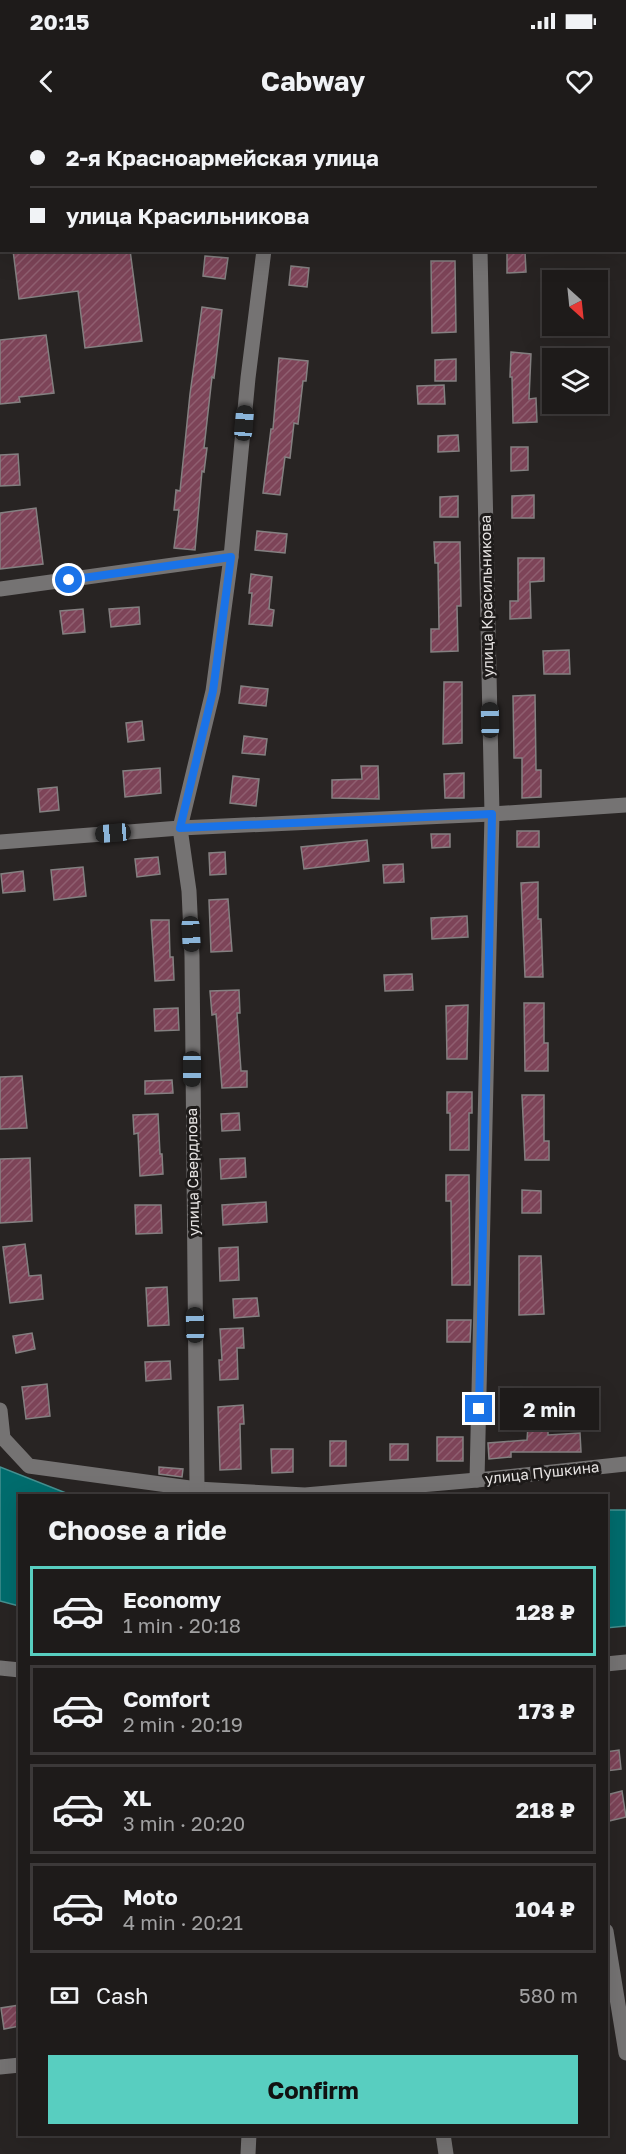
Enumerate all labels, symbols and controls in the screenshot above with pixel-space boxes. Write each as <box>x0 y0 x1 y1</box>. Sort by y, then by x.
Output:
text: 20:15 <box>30 8 90 35</box>
icon: back <box>30 65 63 98</box>
text: Cabway <box>261 65 365 97</box>
icon: heart <box>563 65 596 98</box>
text: 2-я Красноармейская улица <box>66 144 379 171</box>
text: улица Красильникова <box>66 202 309 229</box>
north arrow <box>542 270 608 336</box>
map controls <box>542 270 608 414</box>
button: layers <box>542 348 608 414</box>
car <box>233 404 255 442</box>
street label: улица Красильникова <box>476 515 496 677</box>
route start <box>55 566 82 593</box>
car <box>481 702 499 738</box>
car <box>94 822 132 844</box>
car <box>181 916 201 952</box>
car <box>183 1051 201 1087</box>
street label: улица Свердлова <box>182 1108 202 1236</box>
car <box>186 1307 204 1343</box>
callout: 2 min <box>500 1388 599 1430</box>
route end <box>465 1395 492 1422</box>
text: 2 min <box>523 1397 576 1421</box>
street label: улица Пушкина <box>484 1457 600 1487</box>
text: Choose a ride <box>48 1514 227 1546</box>
icon: car <box>51 1584 105 1638</box>
text: Economy <box>123 1586 221 1613</box>
text: 128 ₽ <box>516 1598 575 1625</box>
text: 1 min · 20:18 <box>123 1613 241 1637</box>
icon: car <box>51 1683 105 1737</box>
text: Comfort <box>123 1685 210 1712</box>
text: 173 ₽ <box>518 1697 575 1724</box>
text: 2 min · 20:19 <box>123 1712 243 1736</box>
icon: car <box>51 1782 105 1836</box>
text: XL <box>123 1784 151 1811</box>
text: 218 ₽ <box>516 1796 575 1823</box>
text: 3 min · 20:20 <box>123 1811 245 1835</box>
icon: car <box>51 1881 105 1935</box>
text: Moto <box>123 1883 178 1910</box>
text: 104 ₽ <box>515 1895 575 1922</box>
text: 4 min · 20:21 <box>123 1910 243 1934</box>
icon: cash <box>48 1979 81 2012</box>
text: Cash <box>96 1982 149 2009</box>
text: 580 m <box>519 1983 578 2007</box>
button: Confirm <box>48 2055 578 2124</box>

